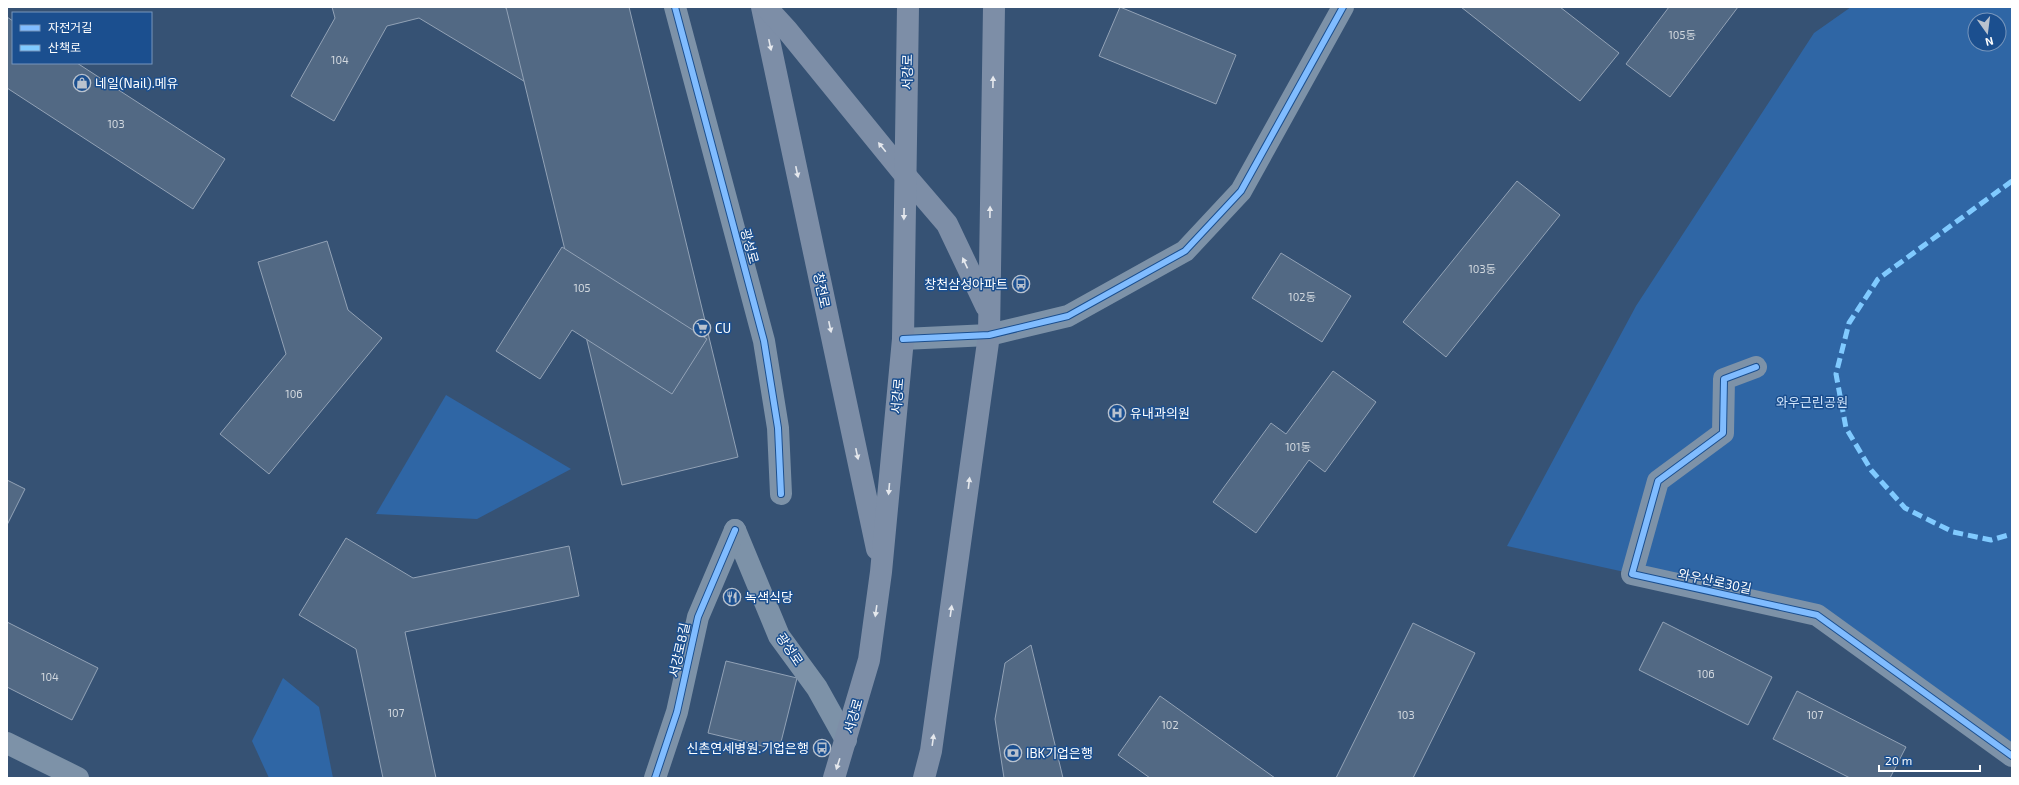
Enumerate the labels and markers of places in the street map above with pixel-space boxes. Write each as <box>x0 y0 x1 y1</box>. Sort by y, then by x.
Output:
shop icon: 네일(Nail).메유 <box>72 73 92 93</box>
place label: 네일(Nail).메유 <box>95 75 179 91</box>
bus stop icon: 창천삼성아파트 <box>1011 274 1031 294</box>
place label: 창천삼성아파트 <box>924 276 1008 292</box>
supermarket icon: CU <box>692 318 712 338</box>
place label: CU <box>715 320 731 336</box>
hospital icon: 유내과의원 <box>1107 403 1127 423</box>
place label: 유내과의원 <box>1130 405 1190 421</box>
restaurant icon: 녹색식당 <box>722 587 742 607</box>
place label: 녹색식당 <box>745 589 793 605</box>
bus stop icon: 신촌연세병원.기업은행 <box>812 738 832 758</box>
place label: 신촌연세병원.기업은행 <box>686 740 809 756</box>
bank icon: IBK기업은행 <box>1003 743 1023 763</box>
place label: IBK기업은행 <box>1026 745 1093 761</box>

